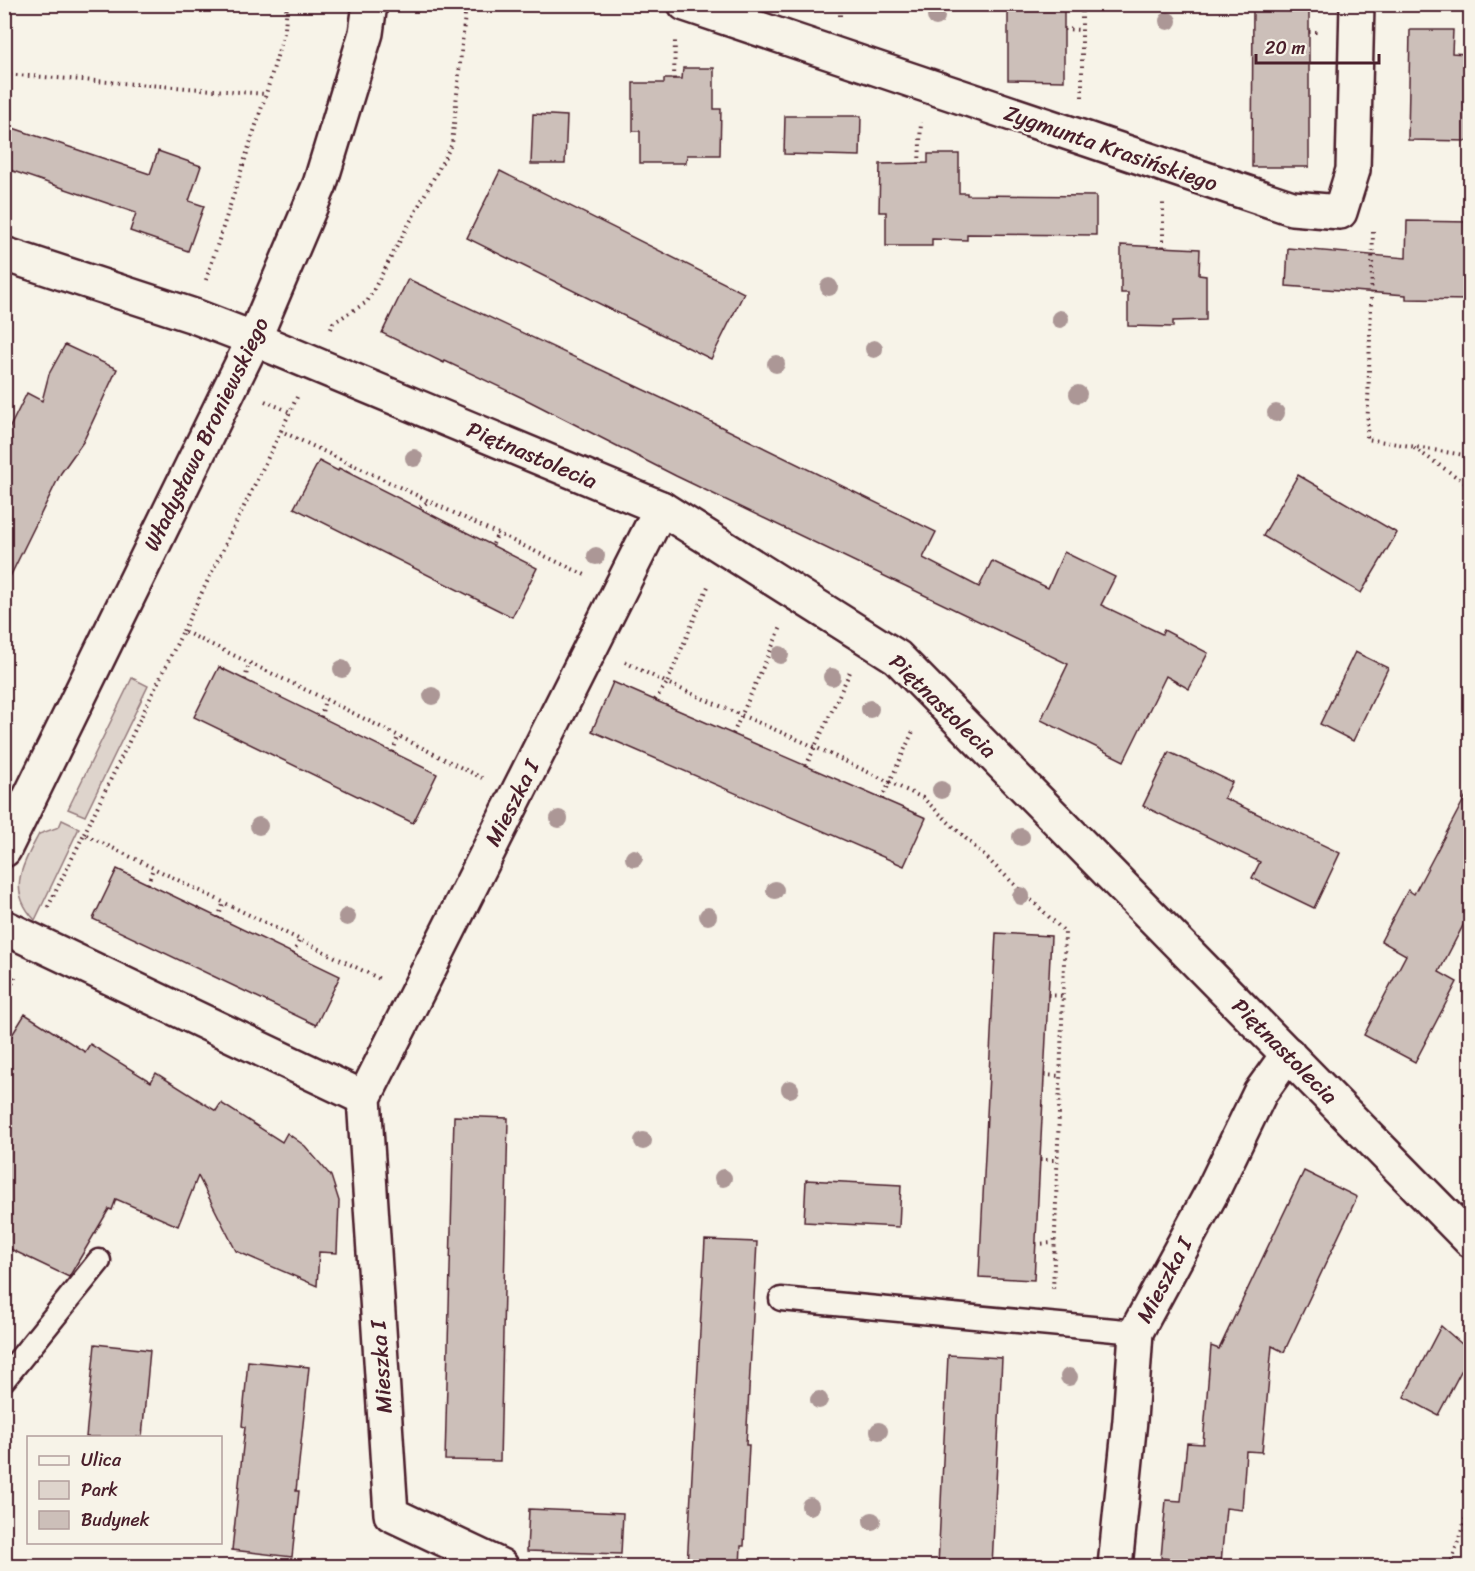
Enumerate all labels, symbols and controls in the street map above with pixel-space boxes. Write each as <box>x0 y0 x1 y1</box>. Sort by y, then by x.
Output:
scale bar <box>1256 27 1379 65</box>
text: 20 m <box>1265 32 1305 64</box>
street label: Zygmunta Krasińskiego <box>999 93 1223 203</box>
street label: Władysława Broniewskiego <box>132 310 280 558</box>
street label: Piętnastolecia <box>461 410 603 500</box>
street label: Piętnastolecia <box>880 644 1006 768</box>
street label: Mieszka I <box>474 752 551 853</box>
street label: Piętnastolecia <box>1222 988 1348 1114</box>
street label: Mieszka I <box>1125 1229 1204 1330</box>
street label: Mieszka I <box>358 1318 404 1415</box>
legend <box>27 1436 222 1544</box>
text: Ulica <box>81 1444 122 1476</box>
text: Park <box>81 1474 118 1506</box>
text: Budynek <box>81 1504 150 1536</box>

